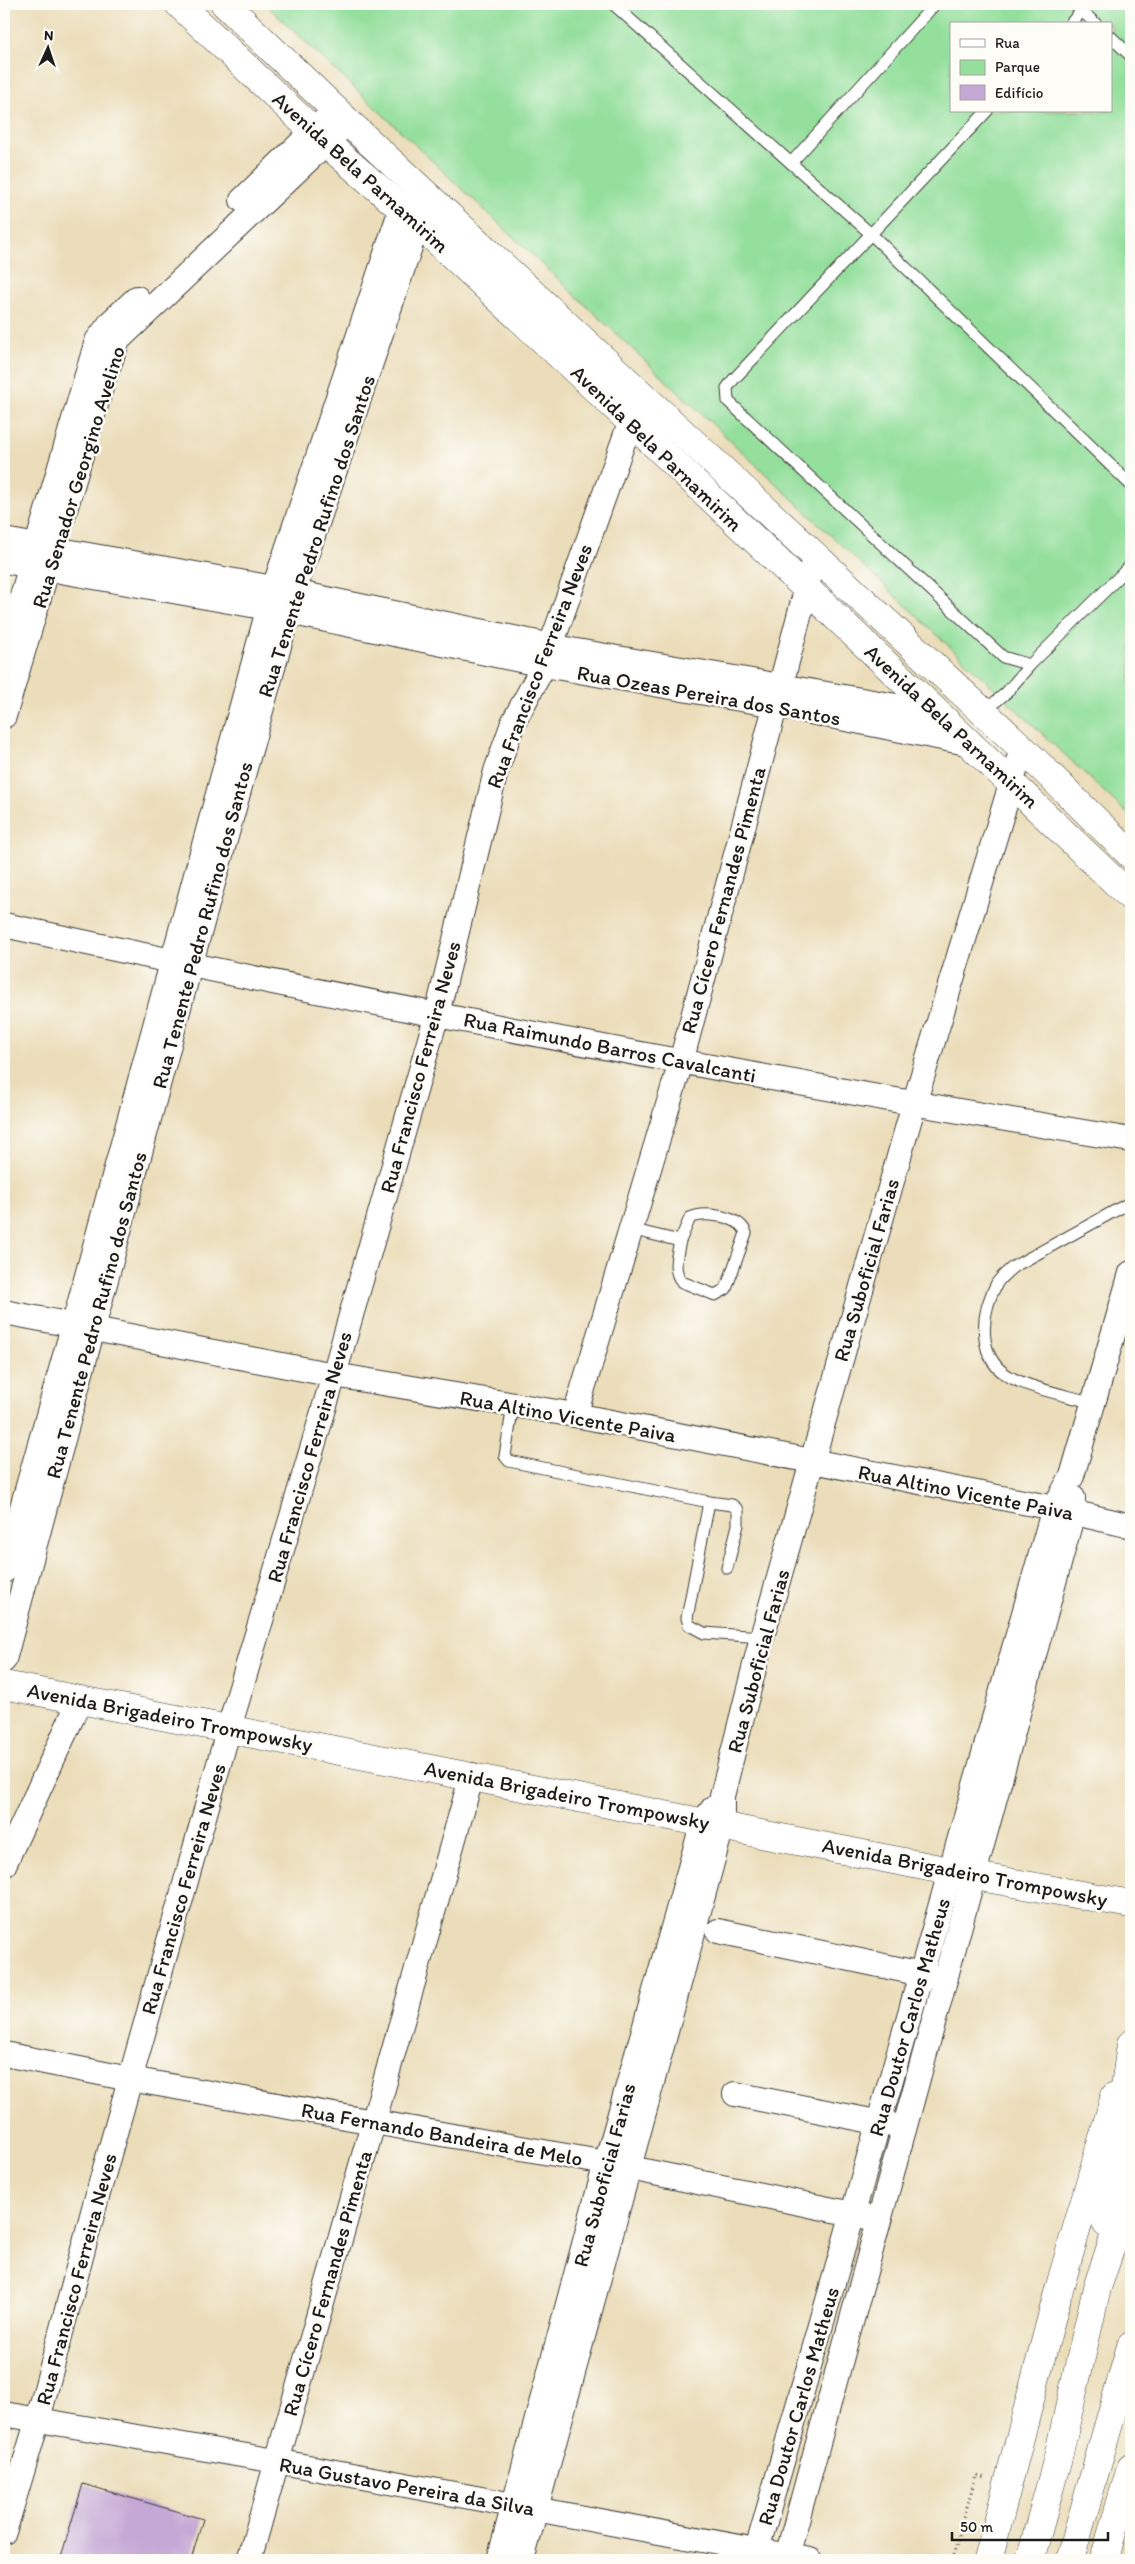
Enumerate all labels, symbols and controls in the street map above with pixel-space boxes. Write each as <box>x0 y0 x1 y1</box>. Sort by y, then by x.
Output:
north arrow <box>22 22 72 72</box>
legend <box>950 22 1112 112</box>
text: N <box>43 27 54 44</box>
text: Rua <box>995 34 1020 52</box>
text: Parque <box>995 58 1040 76</box>
text: Edifício <box>995 84 1043 102</box>
street label: Avenida Bela Parnamirim <box>268 86 455 258</box>
street label: Rua Senador Georgino Avelino <box>26 343 130 611</box>
street label: Avenida Bela Parnamirim <box>566 360 748 537</box>
street label: Rua Tenente Pedro Rufino dos Santos <box>252 372 380 700</box>
street label: Rua Francisco Ferreira Neves <box>481 540 597 792</box>
street label: Avenida Bela Parnamirim <box>860 639 1044 813</box>
street label: Rua Ozeas Pereira dos Santos <box>575 659 843 731</box>
street label: Rua Tenente Pedro Rufino dos Santos <box>146 759 258 1091</box>
street label: Rua Cícero Fernandes Pimenta <box>675 764 771 1036</box>
street label: Rua Francisco Ferreira Neves <box>374 938 466 1196</box>
street label: Rua Raimundo Barros Cavalcanti <box>462 1006 758 1088</box>
street label: Rua Tenente Pedro Rufino dos Santos <box>40 1149 152 1481</box>
street label: Rua Suboficial Farias <box>828 1176 904 1364</box>
street label: Rua Francisco Ferreira Neves <box>261 1329 357 1585</box>
street label: Rua Altino Vicente Paiva <box>458 1385 678 1447</box>
street label: Rua Altino Vicente Paiva <box>856 1459 1076 1525</box>
street label: Rua Suboficial Farias <box>721 1566 795 1756</box>
street label: Avenida Brigadeiro Trompowsky <box>25 1677 315 1757</box>
street label: Avenida Brigadeiro Trompowsky <box>422 1755 712 1835</box>
street label: Rua Francisco Ferreira Neves <box>135 1761 231 2017</box>
street label: Avenida Brigadeiro Trompowsky <box>820 1832 1110 1912</box>
street label: Rua Doutor Carlos Matheus <box>863 1895 955 2139</box>
street label: Rua Suboficial Farias <box>567 2080 641 2270</box>
street label: Rua Fernando Bandeira de Melo <box>299 2097 585 2171</box>
street label: Rua Cícero Fernandes Pimenta <box>277 2147 377 2419</box>
street label: Rua Francisco Ferreira Neves <box>30 2150 122 2408</box>
street label: Rua Doutor Carlos Matheus <box>752 2284 844 2528</box>
street label: Rua Gustavo Pereira da Silva <box>277 2451 537 2521</box>
scale bar <box>952 2509 1109 2541</box>
text: 50 m <box>960 2518 993 2536</box>

